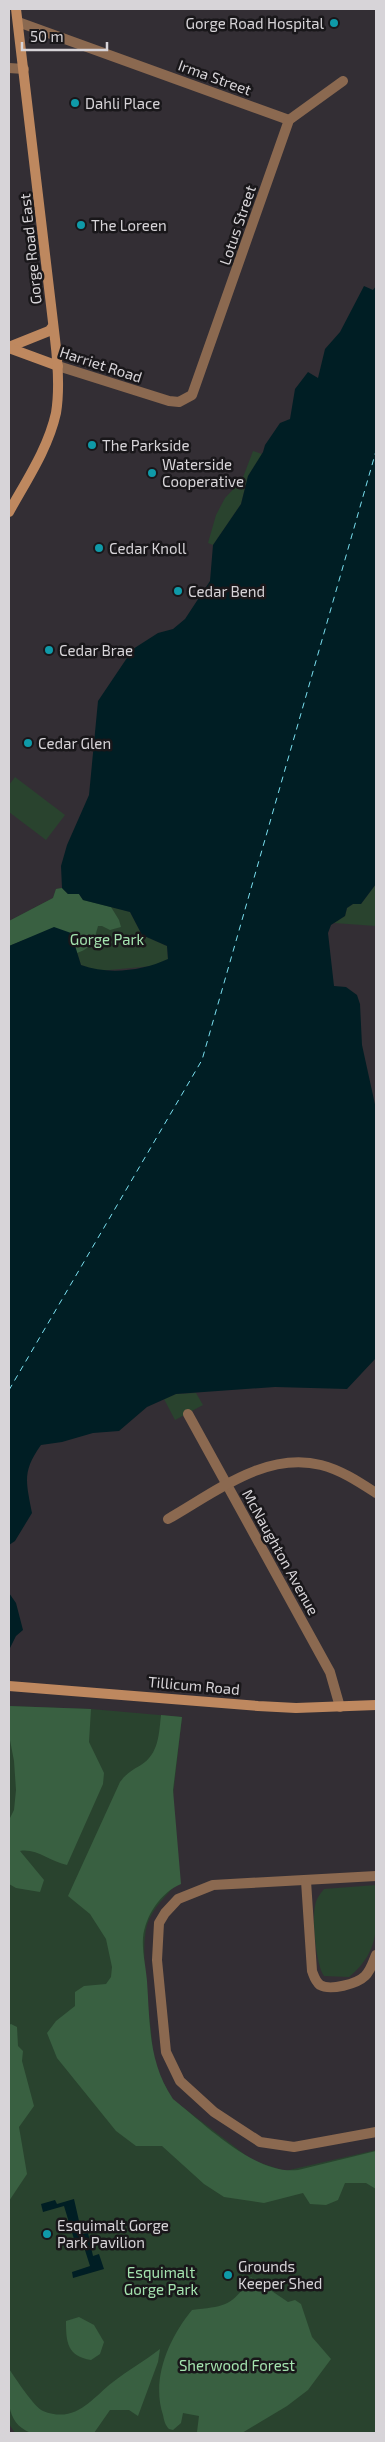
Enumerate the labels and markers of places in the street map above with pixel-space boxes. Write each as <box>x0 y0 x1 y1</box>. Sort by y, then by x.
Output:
place label: Gorge Road Hospital <box>186 14 325 32</box>
marker: Gorge Road Hospital <box>328 17 340 29</box>
place label: Dahli Place <box>85 94 160 112</box>
marker: Dahli Place <box>69 97 81 109</box>
place label: The Loreen <box>91 216 167 234</box>
marker: The Loreen <box>75 219 87 231</box>
place label: The Parkside <box>102 436 190 454</box>
marker: The Parkside <box>86 439 98 451</box>
place label: Waterside Cooperative <box>162 455 244 490</box>
marker: Waterside Cooperative <box>146 467 158 479</box>
place label: Cedar Knoll <box>109 539 187 557</box>
marker: Cedar Knoll <box>93 542 105 554</box>
place label: Cedar Bend <box>188 582 265 600</box>
marker: Cedar Bend <box>172 585 184 597</box>
place label: Cedar Brae <box>59 641 133 659</box>
marker: Cedar Brae <box>43 644 55 656</box>
place label: Cedar Glen <box>38 734 111 752</box>
marker: Cedar Glen <box>22 737 34 749</box>
place label: Esquimalt Gorge Park Pavilion <box>57 2216 169 2251</box>
marker: Esquimalt Gorge Park Pavilion <box>41 2228 53 2240</box>
place label: Grounds Keeper Shed <box>238 2257 322 2292</box>
marker: Grounds Keeper Shed <box>222 2269 234 2281</box>

